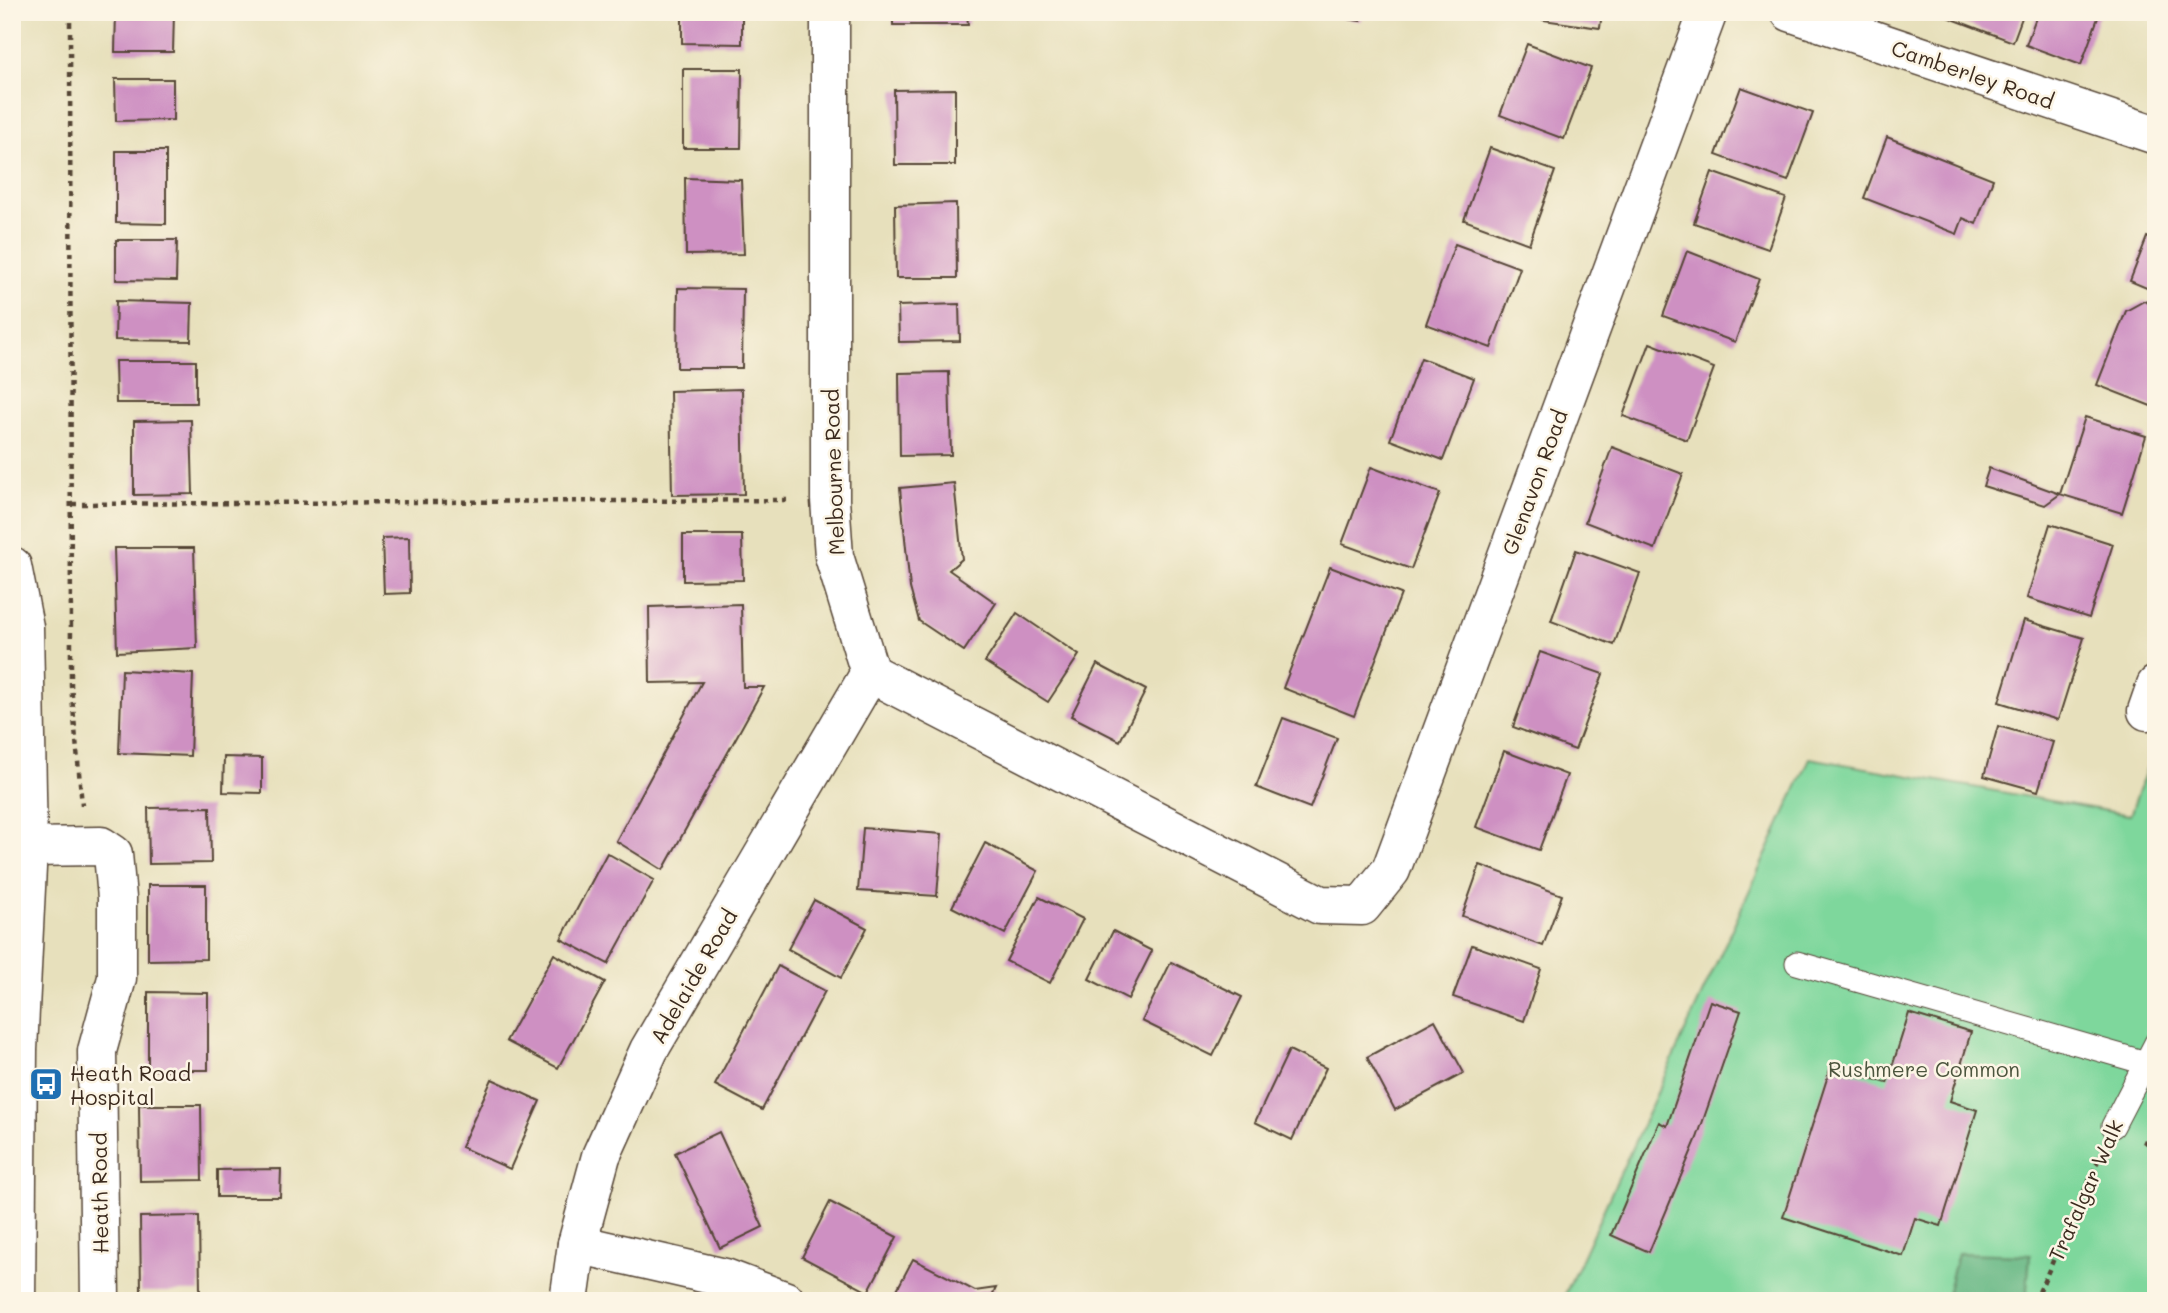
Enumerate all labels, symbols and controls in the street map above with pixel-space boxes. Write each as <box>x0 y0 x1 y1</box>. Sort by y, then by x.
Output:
street label: Camberley Road <box>1888 34 2058 114</box>
street label: Melbourne Road <box>817 388 849 556</box>
street label: Glenavon Road <box>1495 406 1573 558</box>
street label: Adelaide Road <box>644 904 742 1048</box>
park label: Rushmere Common <box>1828 1055 2020 1082</box>
place label: Heath Road Hospital <box>70 1059 191 1110</box>
bus stop icon: Heath Road Hospital <box>27 1065 65 1103</box>
street label: Trafalgar Walk <box>2042 1115 2128 1265</box>
street label: Heath Road <box>84 1132 114 1254</box>

